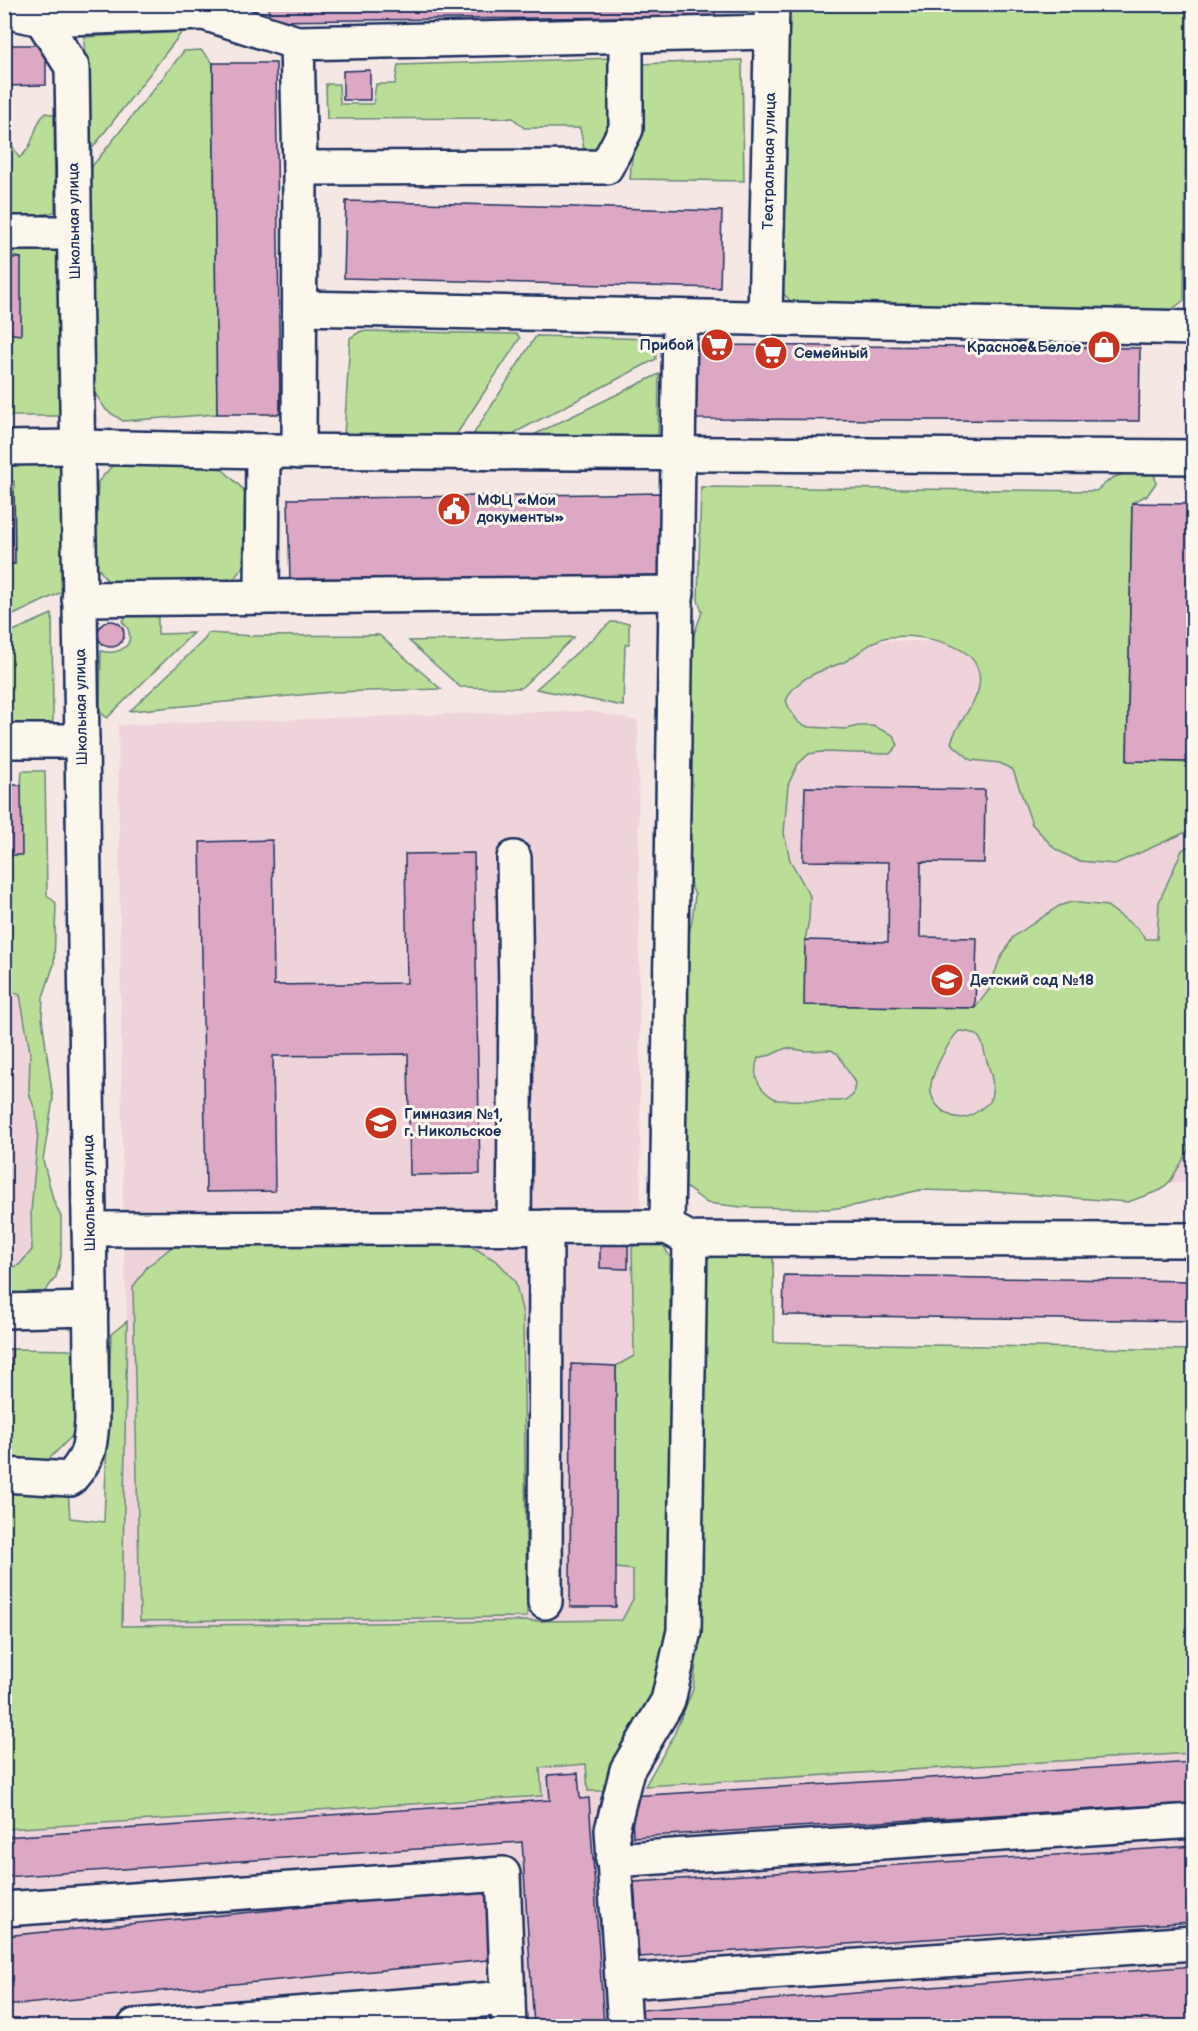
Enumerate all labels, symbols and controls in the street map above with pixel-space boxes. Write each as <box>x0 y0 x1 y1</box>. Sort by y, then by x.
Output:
street label: Театральная улица <box>759 92 780 230</box>
street label: Школьная улица <box>64 162 85 280</box>
supermarket icon: Прибой <box>699 327 735 363</box>
shop icon: Красное&Белое <box>1086 329 1122 365</box>
supermarket icon: Семейный <box>753 335 789 371</box>
place label: Прибой <box>640 336 694 355</box>
place label: Красное&Белое <box>967 338 1081 357</box>
place label: Семейный <box>794 344 868 363</box>
public building icon: МФЦ «Мои документы» <box>436 491 472 527</box>
place label: МФЦ «Мои документы» <box>476 491 565 527</box>
street label: Школьная улица <box>71 648 92 766</box>
school or university icon: Детский сад №18 <box>929 962 965 998</box>
place label: Детский сад №18 <box>970 971 1094 990</box>
school or university icon: Гимназия №1, г. Никольское <box>363 1105 399 1141</box>
place label: Гимназия №1, г. Никольское <box>404 1105 503 1141</box>
street label: Школьная улица <box>79 1134 100 1252</box>

